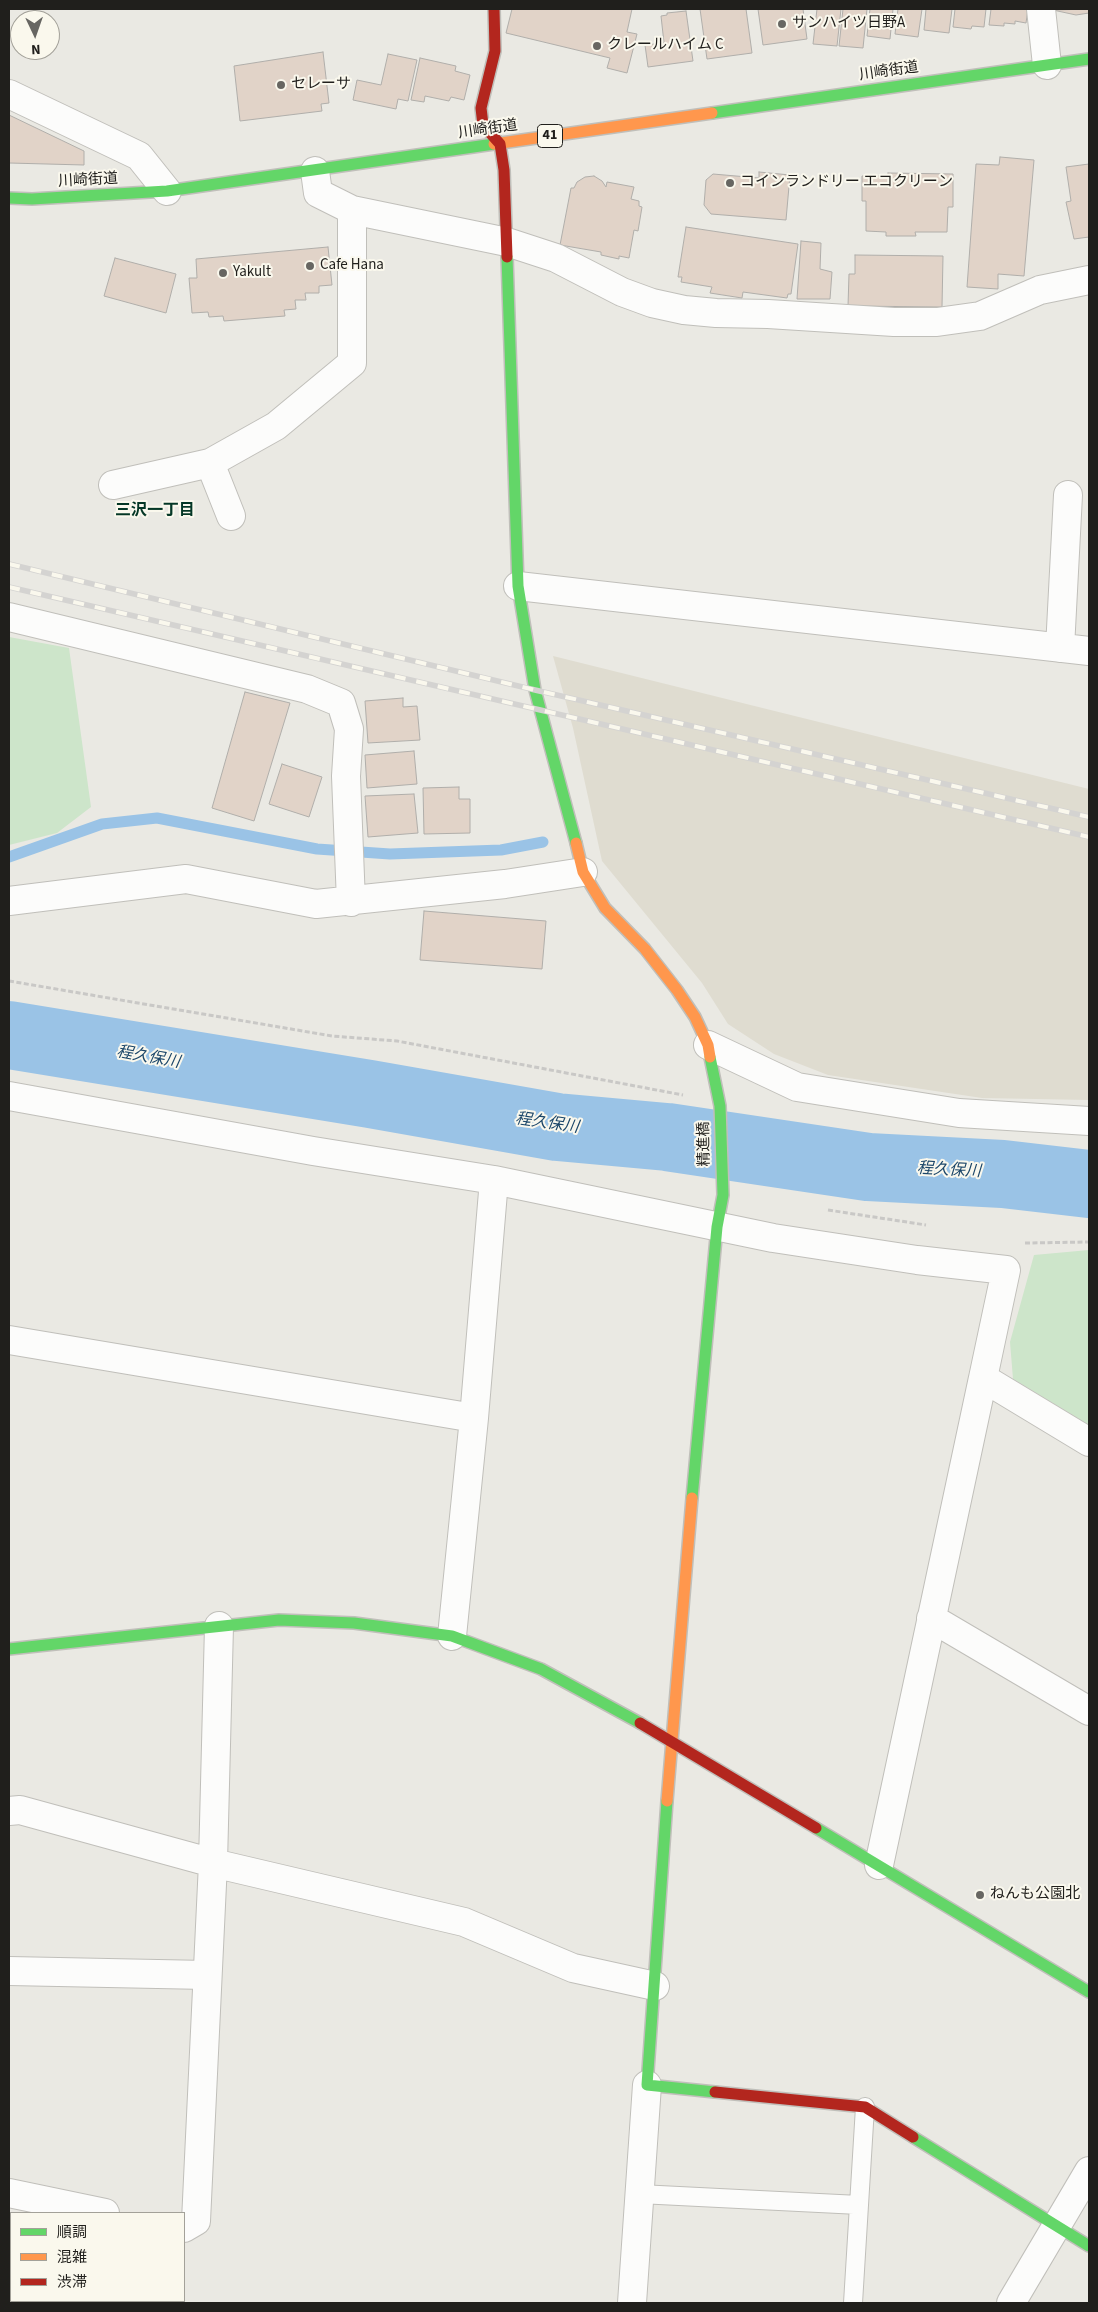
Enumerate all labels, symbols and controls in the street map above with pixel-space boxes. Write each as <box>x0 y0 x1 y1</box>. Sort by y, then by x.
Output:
north arrow <box>10 10 60 60</box>
place label: サンハイツ日野A <box>792 15 905 33</box>
marker: サンハイツ日野A <box>776 18 788 30</box>
place label: クレールハイム C <box>607 37 724 55</box>
text: N <box>31 39 41 59</box>
marker: クレールハイム C <box>591 40 603 52</box>
street label: 川崎街道 <box>858 59 920 85</box>
place label: セレーサ <box>291 76 351 94</box>
marker: セレーサ <box>275 79 287 91</box>
street label: 川崎街道 <box>457 117 519 143</box>
road number: 41 <box>538 124 562 148</box>
street label: 川崎街道 <box>58 170 118 192</box>
place label: コインランドリー エコクリーン <box>740 174 953 192</box>
marker: コインランドリー エコクリーン <box>724 177 736 189</box>
place label: Cafe Hana <box>320 257 384 275</box>
marker: Cafe Hana <box>304 260 316 272</box>
place label: Yakult <box>233 264 271 282</box>
marker: Yakult <box>217 267 229 279</box>
district label: 三沢一丁目 <box>115 501 195 521</box>
water label: 程久保川 <box>115 1043 181 1073</box>
water label: 程久保川 <box>514 1110 580 1138</box>
street label: 精進橋 <box>696 1121 714 1167</box>
water label: 程久保川 <box>917 1160 981 1182</box>
place label: ねんも公園北 <box>990 1886 1080 1904</box>
marker: ねんも公園北 <box>974 1889 986 1901</box>
legend <box>10 2212 185 2302</box>
text: 順調 <box>57 2222 87 2243</box>
text: 混雑 <box>57 2247 87 2268</box>
text: 渋滞 <box>57 2272 87 2293</box>

